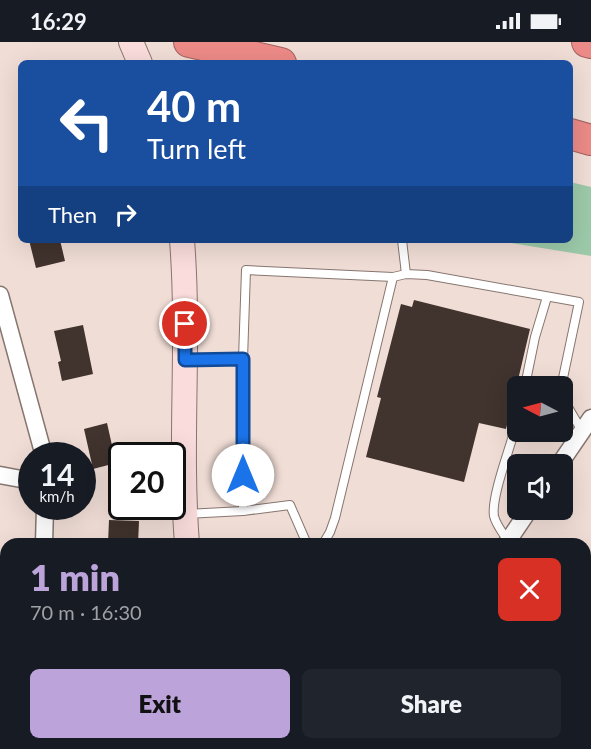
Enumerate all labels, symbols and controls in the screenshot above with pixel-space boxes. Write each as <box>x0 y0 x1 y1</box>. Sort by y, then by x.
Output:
text: 16:29 <box>30 8 87 35</box>
text: 40 m <box>147 81 241 131</box>
icon: left <box>48 84 126 162</box>
text: Turn left <box>147 132 246 165</box>
icon: right <box>109 198 142 231</box>
text: Then <box>48 201 97 228</box>
pin <box>159 298 210 349</box>
icon: arrive <box>168 307 201 340</box>
north arrow <box>507 376 573 442</box>
map controls <box>507 376 573 520</box>
speed limit sign: 20 <box>108 442 186 520</box>
position arrow <box>211 443 275 507</box>
button: sound <box>507 454 573 520</box>
text: 14 <box>40 456 74 492</box>
text: km/h <box>39 487 75 505</box>
text: 1 min <box>30 555 120 599</box>
button: close <box>498 558 561 621</box>
text: 70 m · 16:30 <box>30 600 142 624</box>
button: Exit <box>30 669 290 738</box>
button: Share <box>302 669 561 738</box>

